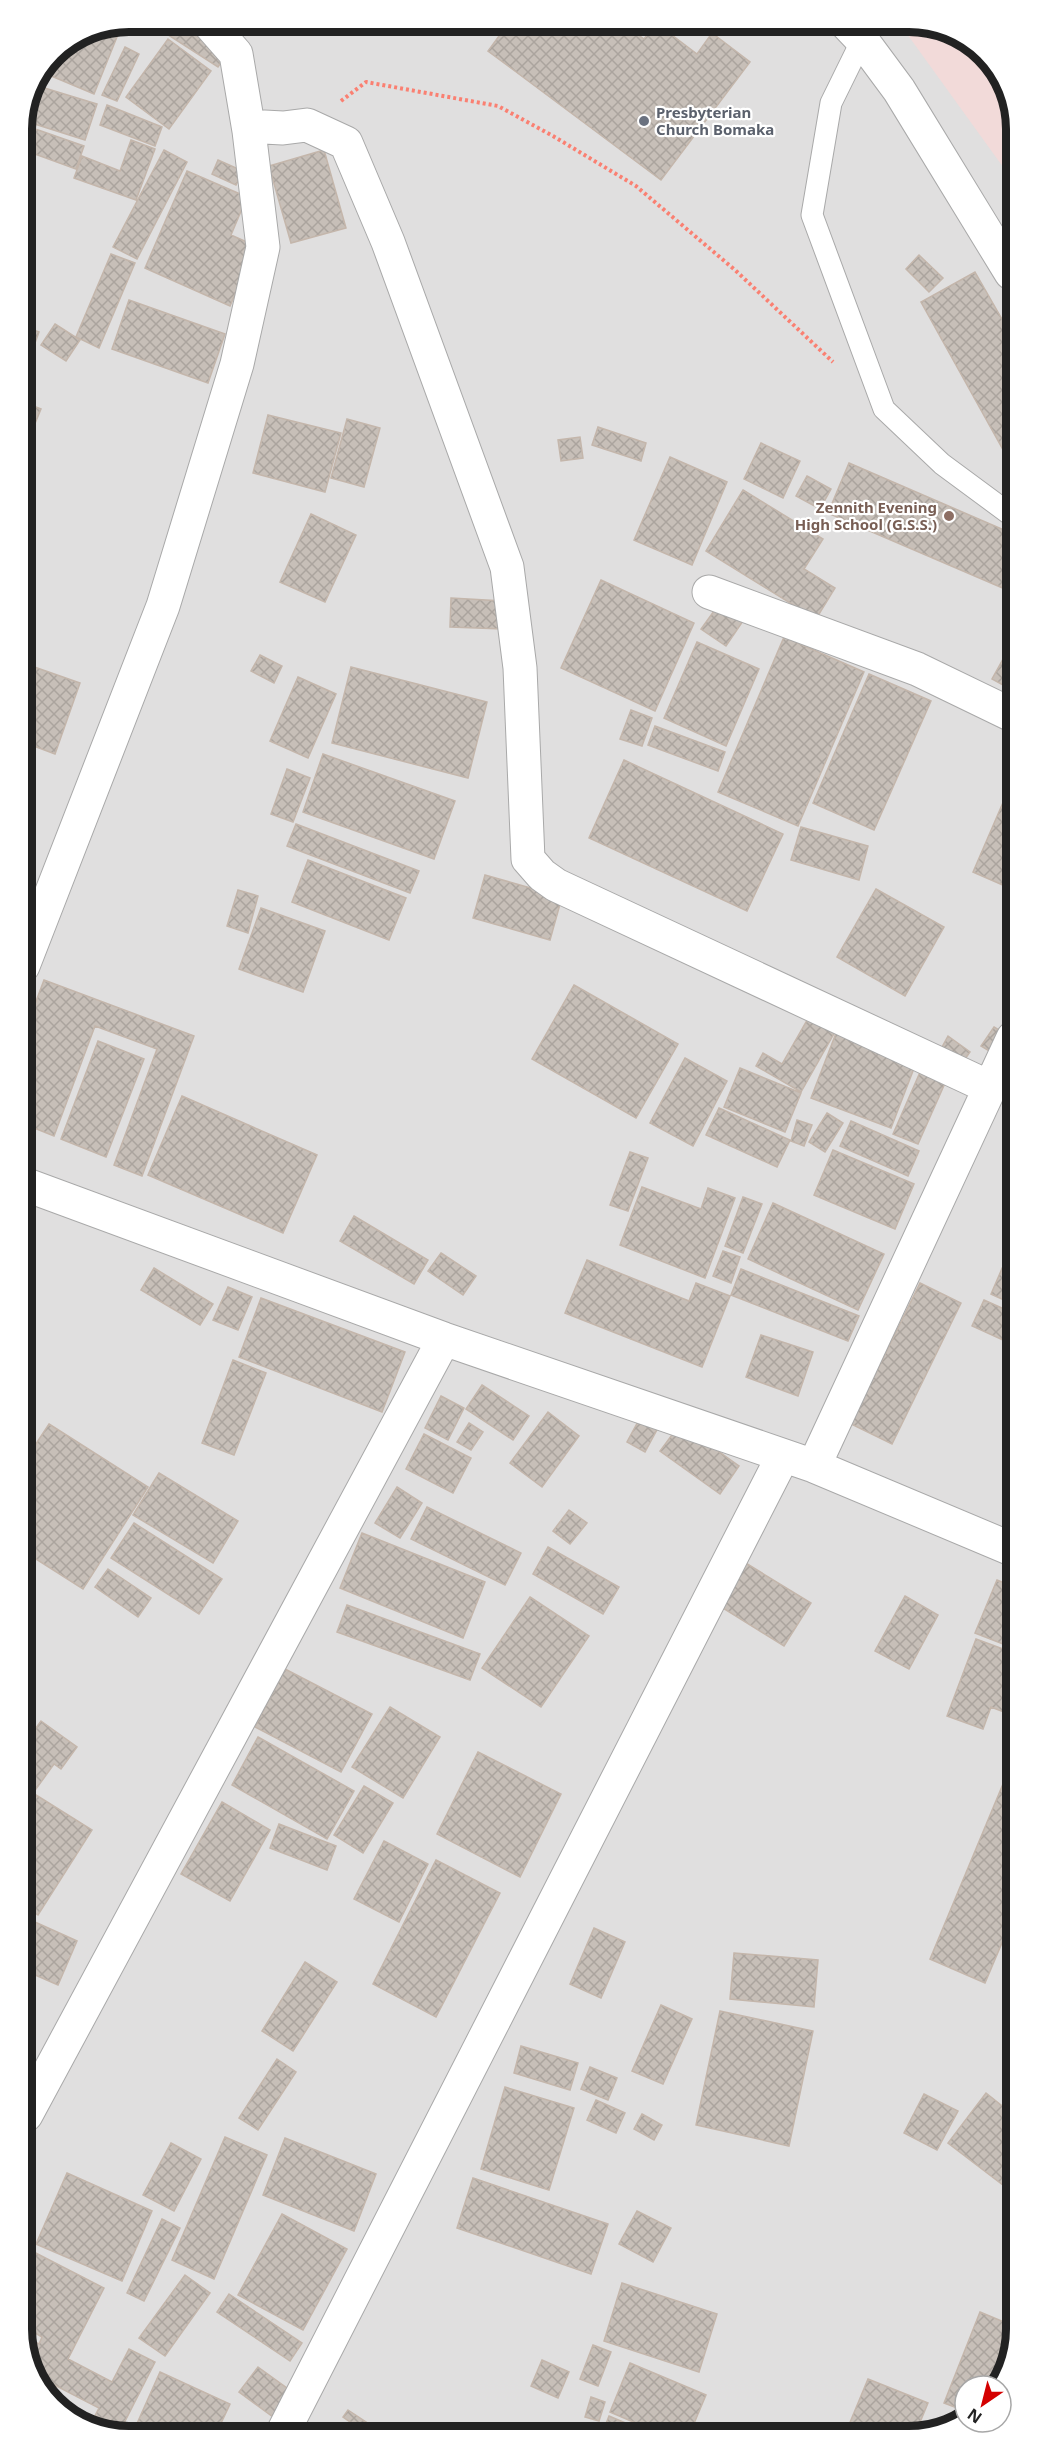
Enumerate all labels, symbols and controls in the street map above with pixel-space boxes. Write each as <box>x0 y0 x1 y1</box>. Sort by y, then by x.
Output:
place label: Presbyterian Church Bomaka <box>656 102 774 139</box>
marker: Presbyterian Church Bomaka <box>637 114 651 128</box>
place label: Zennith Evening High School (G.S.S.) <box>795 497 937 534</box>
marker: Zennith Evening High School (G.S.S.) <box>942 509 956 523</box>
north arrow <box>953 2374 1013 2434</box>
text: N <box>963 2404 986 2429</box>

